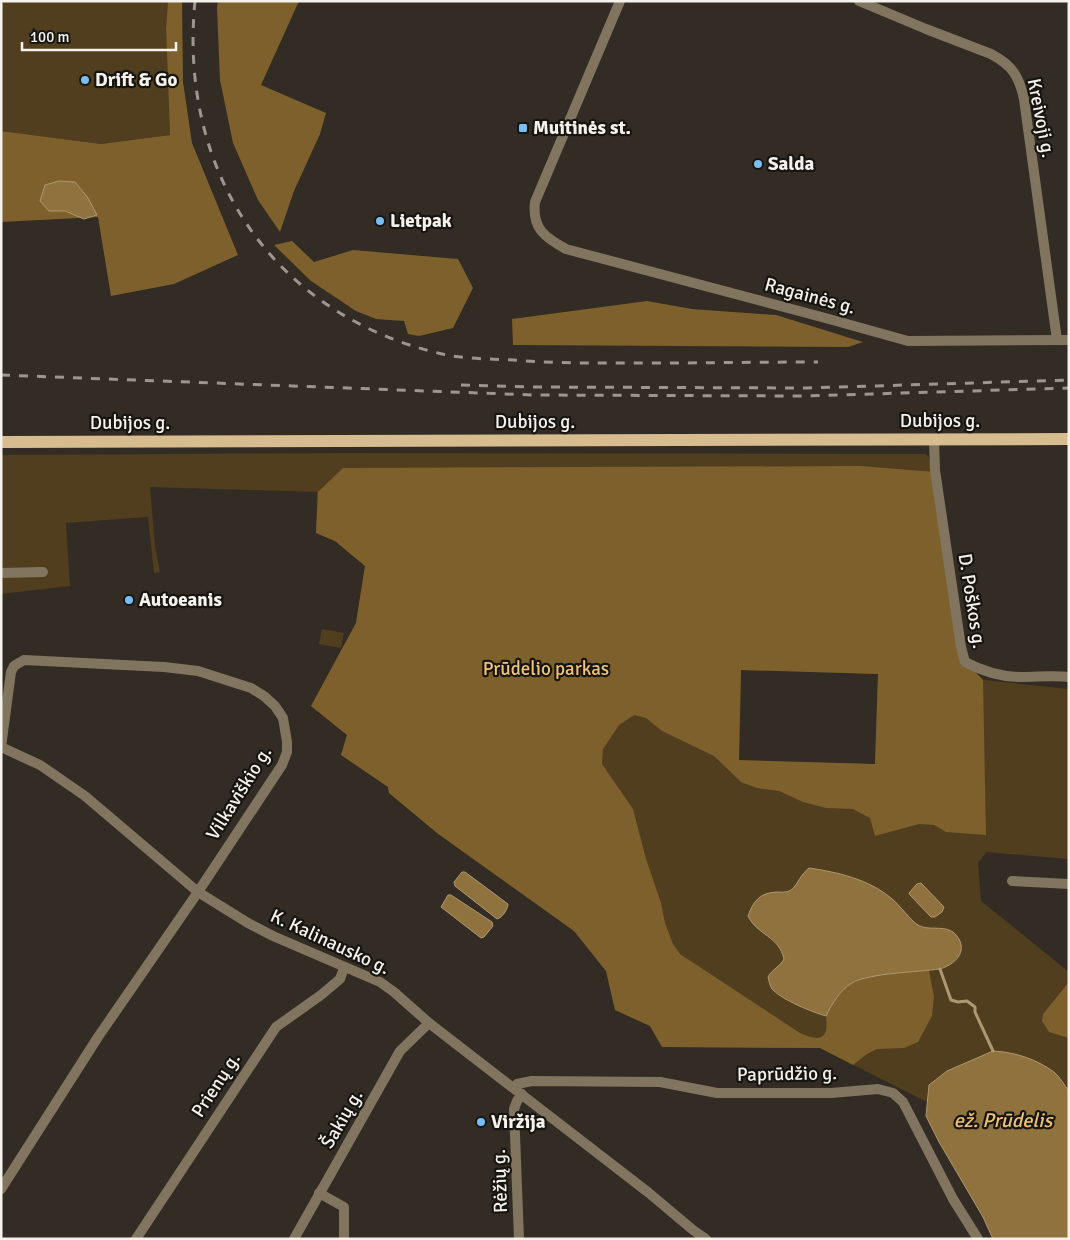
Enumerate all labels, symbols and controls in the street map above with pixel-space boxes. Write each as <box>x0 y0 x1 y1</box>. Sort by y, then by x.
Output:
scale bar <box>22 20 176 52</box>
text: 100 m <box>30 28 70 46</box>
place label: Drift & Go <box>95 68 177 92</box>
marker: Drift & Go <box>79 74 91 86</box>
street label: Kreivoji g. <box>1022 76 1060 160</box>
place label: Muitinės st. <box>533 116 631 140</box>
marker: Muitinės st. <box>517 122 529 134</box>
place label: Salda <box>768 152 814 176</box>
marker: Salda <box>752 158 764 170</box>
place label: Lietpak <box>390 209 452 233</box>
marker: Lietpak <box>374 215 386 227</box>
street label: Ragainės g. <box>762 272 858 320</box>
street label: Dubijos g. <box>900 409 980 433</box>
street label: Dubijos g. <box>495 410 575 434</box>
street label: Dubijos g. <box>90 411 170 435</box>
street label: D. Poškos g. <box>953 552 991 650</box>
place label: Autoeanis <box>139 588 222 612</box>
marker: Autoeanis <box>123 594 135 606</box>
park label: Prūdelio parkas <box>483 657 609 681</box>
street label: Vilkaviškio g. <box>201 742 277 844</box>
street label: K. Kalinausko g. <box>266 904 394 980</box>
street label: Prienų g. <box>186 1048 246 1122</box>
street label: Paprūdžio g. <box>737 1061 837 1087</box>
street label: Šakių g. <box>315 1085 368 1153</box>
water label: ež. Prūdelis <box>954 1108 1054 1133</box>
place label: Viržija <box>491 1110 546 1134</box>
marker: Viržija <box>475 1116 487 1128</box>
street label: Rėžių g. <box>487 1149 513 1213</box>

